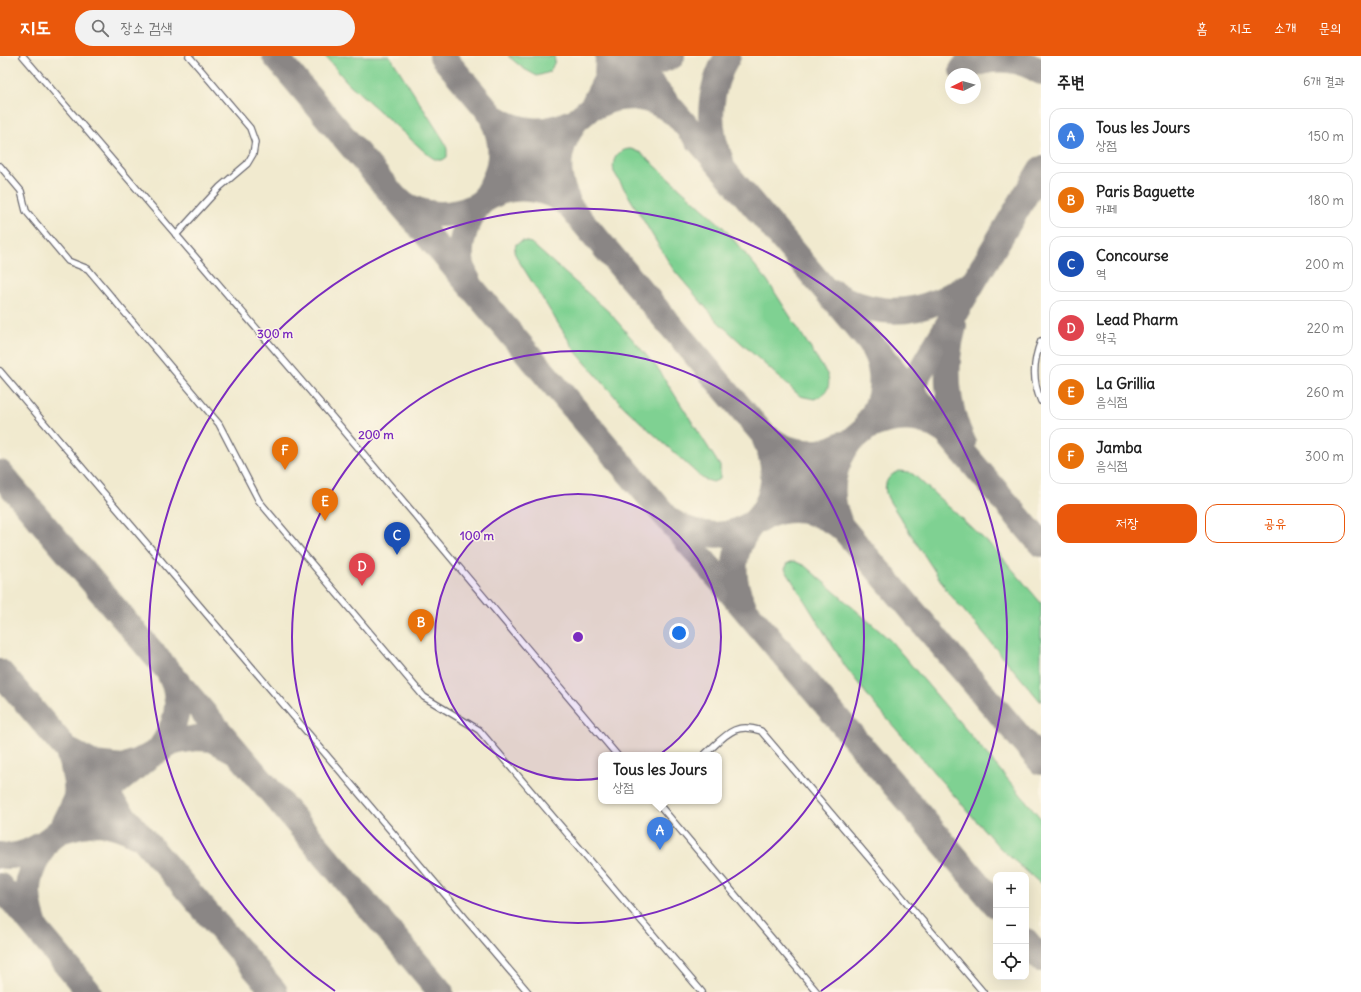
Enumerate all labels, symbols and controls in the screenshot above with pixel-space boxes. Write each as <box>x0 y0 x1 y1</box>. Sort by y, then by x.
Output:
search box <box>75 10 355 46</box>
text: 지도 <box>20 15 51 39</box>
icon: search <box>89 17 111 39</box>
text: 장소 검색 <box>121 18 172 37</box>
text: 홈 <box>1196 19 1207 37</box>
text: 지도 <box>1229 19 1252 37</box>
text: 소개 <box>1274 19 1296 37</box>
text: 문의 <box>1318 19 1341 37</box>
north arrow <box>945 68 981 104</box>
text: 주변 <box>1057 71 1084 93</box>
text: 6개 결과 <box>1303 73 1345 90</box>
text: Tous les Jours <box>1096 118 1190 137</box>
text: A <box>1067 128 1075 145</box>
text: 150 m <box>1308 128 1344 145</box>
text: 상점 <box>1096 137 1117 154</box>
text: Paris Baguette <box>1096 182 1195 201</box>
text: B <box>1067 192 1075 209</box>
text: 180 m <box>1308 192 1344 209</box>
text: 카페 <box>1096 201 1117 218</box>
text: Concourse <box>1096 246 1169 265</box>
text: C <box>1067 256 1075 273</box>
text: 200 m <box>1305 256 1344 273</box>
text: 역 <box>1096 265 1106 282</box>
text: Lead Pharm <box>1096 310 1178 329</box>
text: D <box>1066 320 1076 337</box>
text: 220 m <box>1307 320 1344 337</box>
text: 300 m <box>257 326 293 341</box>
text: 약국 <box>1096 329 1117 346</box>
text: La Grillia <box>1096 374 1155 393</box>
text: E <box>1067 384 1075 401</box>
text: 260 m <box>1306 384 1344 401</box>
text: 음식점 <box>1096 393 1127 410</box>
text: 200 m <box>358 427 394 442</box>
pin: F <box>272 437 298 470</box>
text: Jamba <box>1096 438 1142 457</box>
text: F <box>1067 448 1075 465</box>
text: 300 m <box>1305 448 1344 465</box>
text: 음식점 <box>1096 457 1127 474</box>
pin: E <box>312 488 338 521</box>
button: 저장 <box>1057 504 1197 543</box>
button: 공유 <box>1205 504 1345 543</box>
pin: C <box>384 522 410 555</box>
text: 100 m <box>460 528 494 543</box>
pin: D <box>349 553 375 586</box>
pin: B <box>408 609 434 642</box>
your location <box>669 623 689 643</box>
centre of rings <box>571 630 585 644</box>
popup <box>598 752 722 804</box>
text: Tous les Jours <box>613 760 707 779</box>
text: 상점 <box>613 779 634 796</box>
pin: A <box>647 817 673 850</box>
map controls <box>993 872 1029 980</box>
button: + <box>993 872 1029 908</box>
button: − <box>993 908 1029 944</box>
button: locate <box>993 944 1029 980</box>

